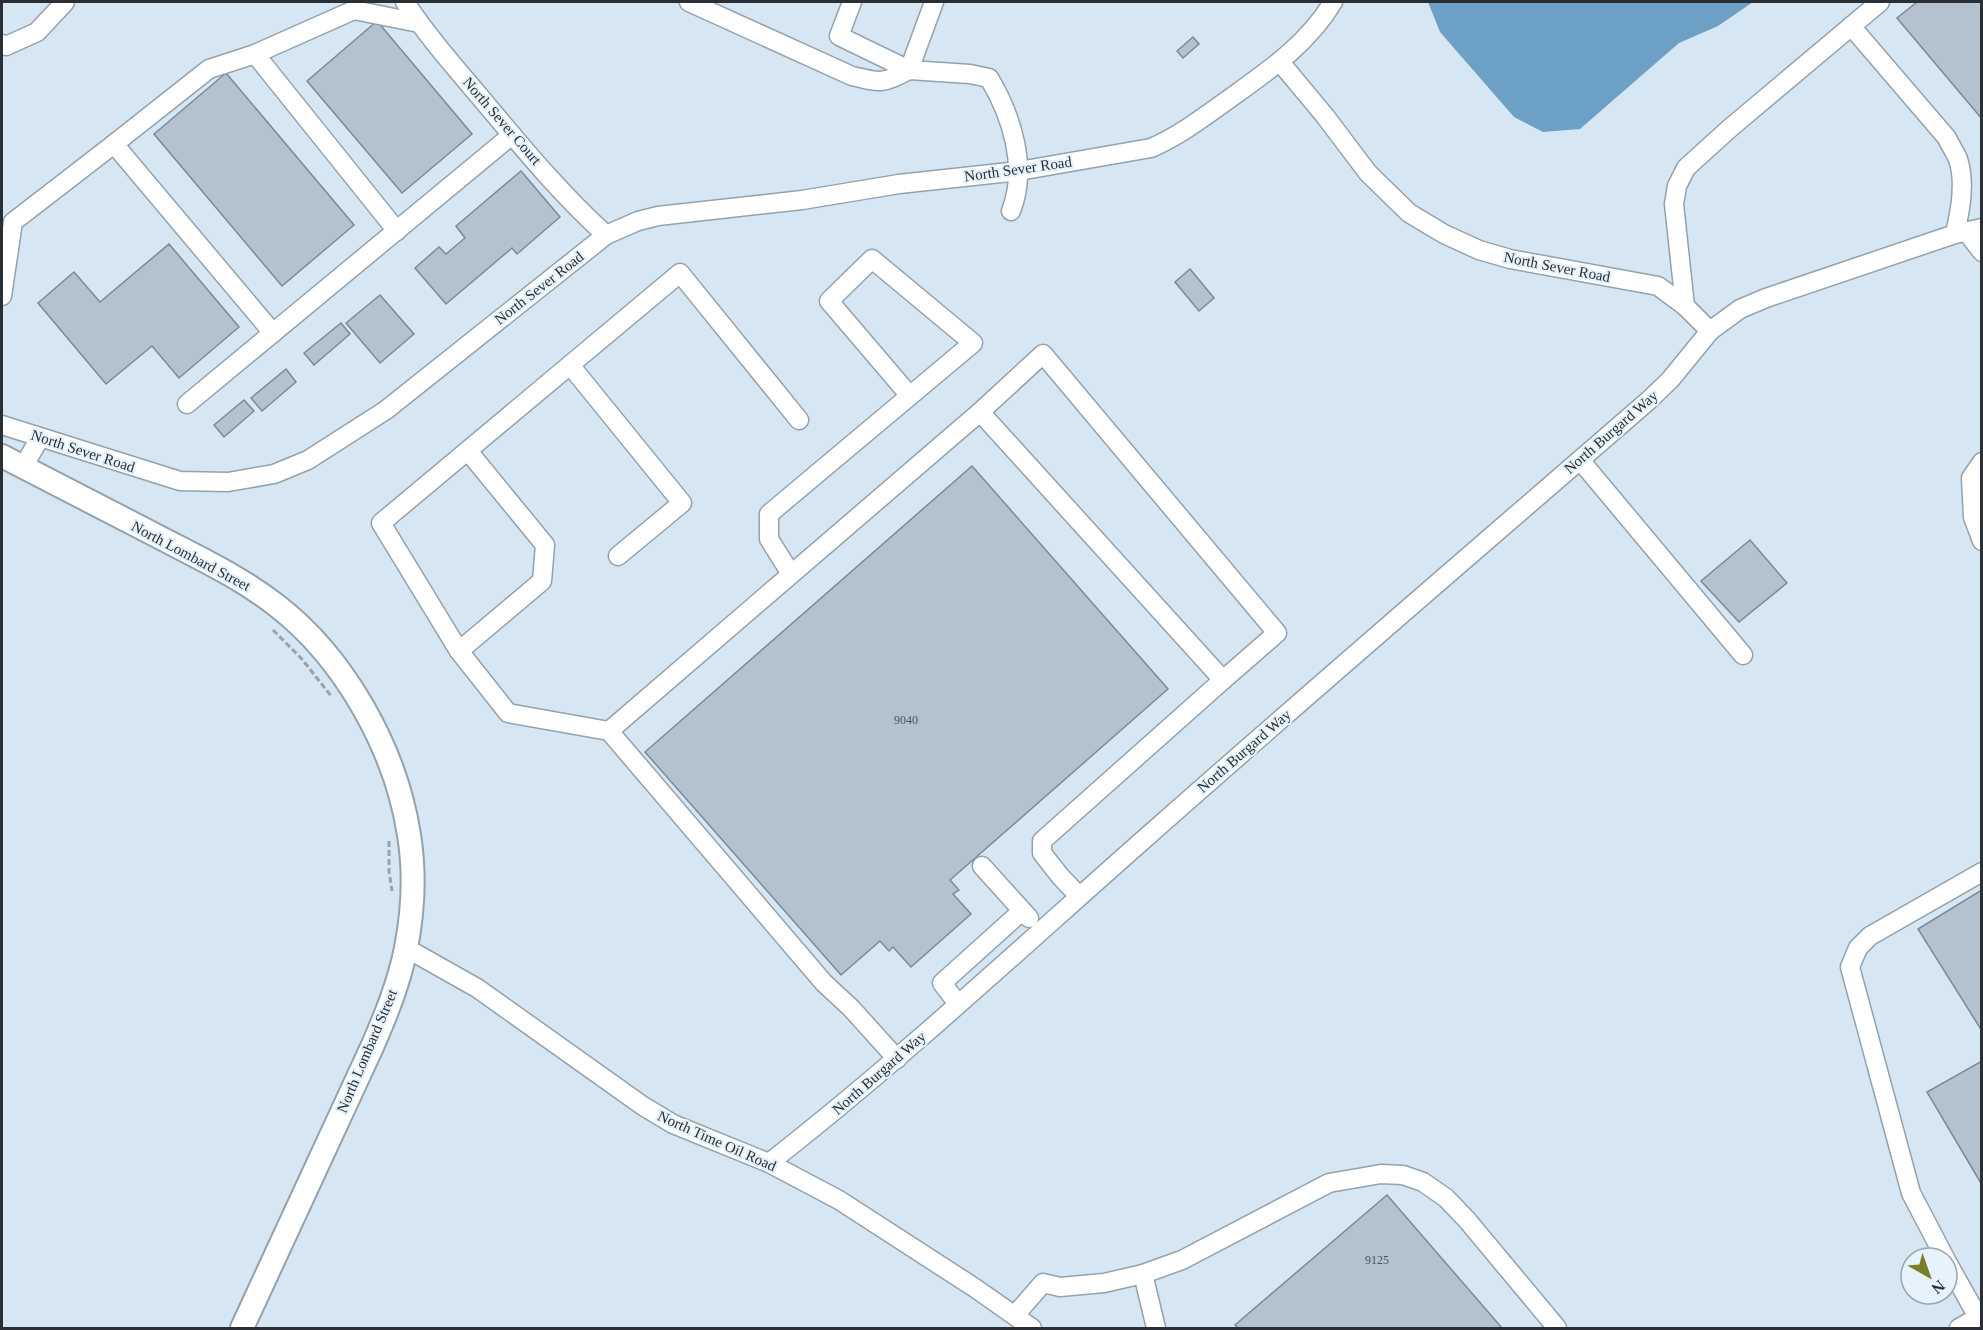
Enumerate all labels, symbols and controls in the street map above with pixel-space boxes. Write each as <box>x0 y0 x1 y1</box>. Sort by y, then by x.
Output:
street label: North Sever Court <box>460 74 545 169</box>
street label: North Sever Road <box>963 153 1073 184</box>
street label: North Sever Road <box>491 248 587 328</box>
street label: North Sever Road <box>1502 249 1612 285</box>
street label: North Burgard Way <box>1561 387 1661 477</box>
street label: North Sever Road <box>29 427 137 475</box>
street label: North Lombard Street <box>129 518 254 595</box>
street label: North Burgard Way <box>1194 706 1294 796</box>
house number: 9040 <box>894 713 918 727</box>
street label: North Lombard Street <box>334 986 401 1115</box>
street label: North Burgard Way <box>829 1028 929 1118</box>
street label: North Time Oil Road <box>655 1108 779 1175</box>
north arrow <box>1899 1246 1959 1306</box>
house number: 9125 <box>1365 1253 1389 1267</box>
text: N <box>1928 1277 1948 1298</box>

